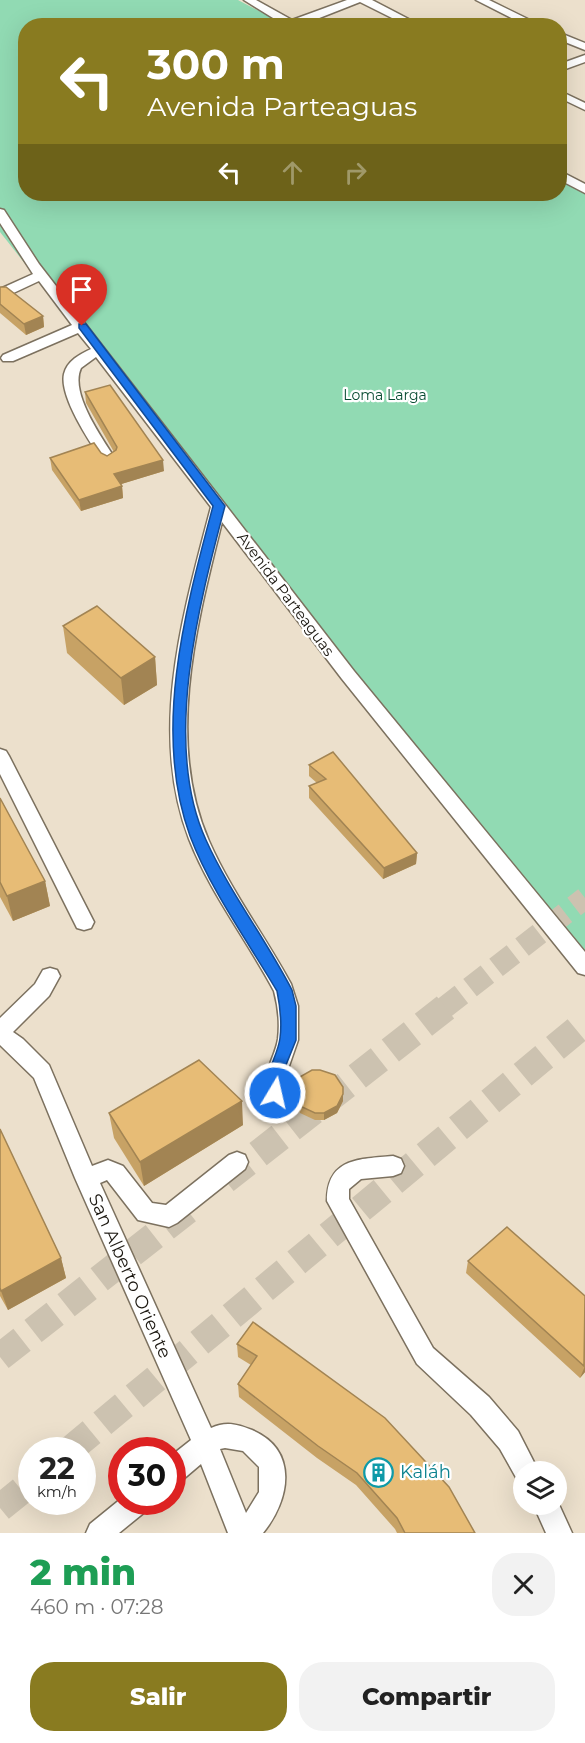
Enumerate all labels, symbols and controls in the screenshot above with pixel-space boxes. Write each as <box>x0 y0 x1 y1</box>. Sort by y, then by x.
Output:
text: 300 m <box>147 38 285 90</box>
icon: left <box>48 42 126 120</box>
text: Avenida Parteaguas <box>147 90 417 123</box>
icon: left <box>213 156 246 189</box>
icon: ahead <box>276 156 309 189</box>
icon: right <box>339 156 372 189</box>
pin <box>56 264 107 326</box>
icon: arrive <box>65 273 98 306</box>
park label: Loma Larga <box>343 386 427 404</box>
street label: Avenida Parteaguas <box>233 528 339 660</box>
position arrow <box>243 1061 307 1125</box>
street label: San Alberto Oriente <box>84 1190 176 1362</box>
speed limit sign: 30 <box>108 1437 186 1515</box>
text: 22 <box>39 1450 75 1487</box>
building icon: Kaláh <box>363 1456 395 1488</box>
place label: Kaláh <box>400 1461 451 1483</box>
map controls <box>513 1461 567 1515</box>
button: layers <box>513 1461 567 1515</box>
text: km/h <box>37 1482 77 1501</box>
text: 2 min <box>30 1550 136 1594</box>
button: close <box>492 1553 555 1616</box>
text: 460 m · 07:28 <box>30 1595 163 1619</box>
button: Salir <box>30 1662 287 1731</box>
button: Compartir <box>299 1662 555 1731</box>

